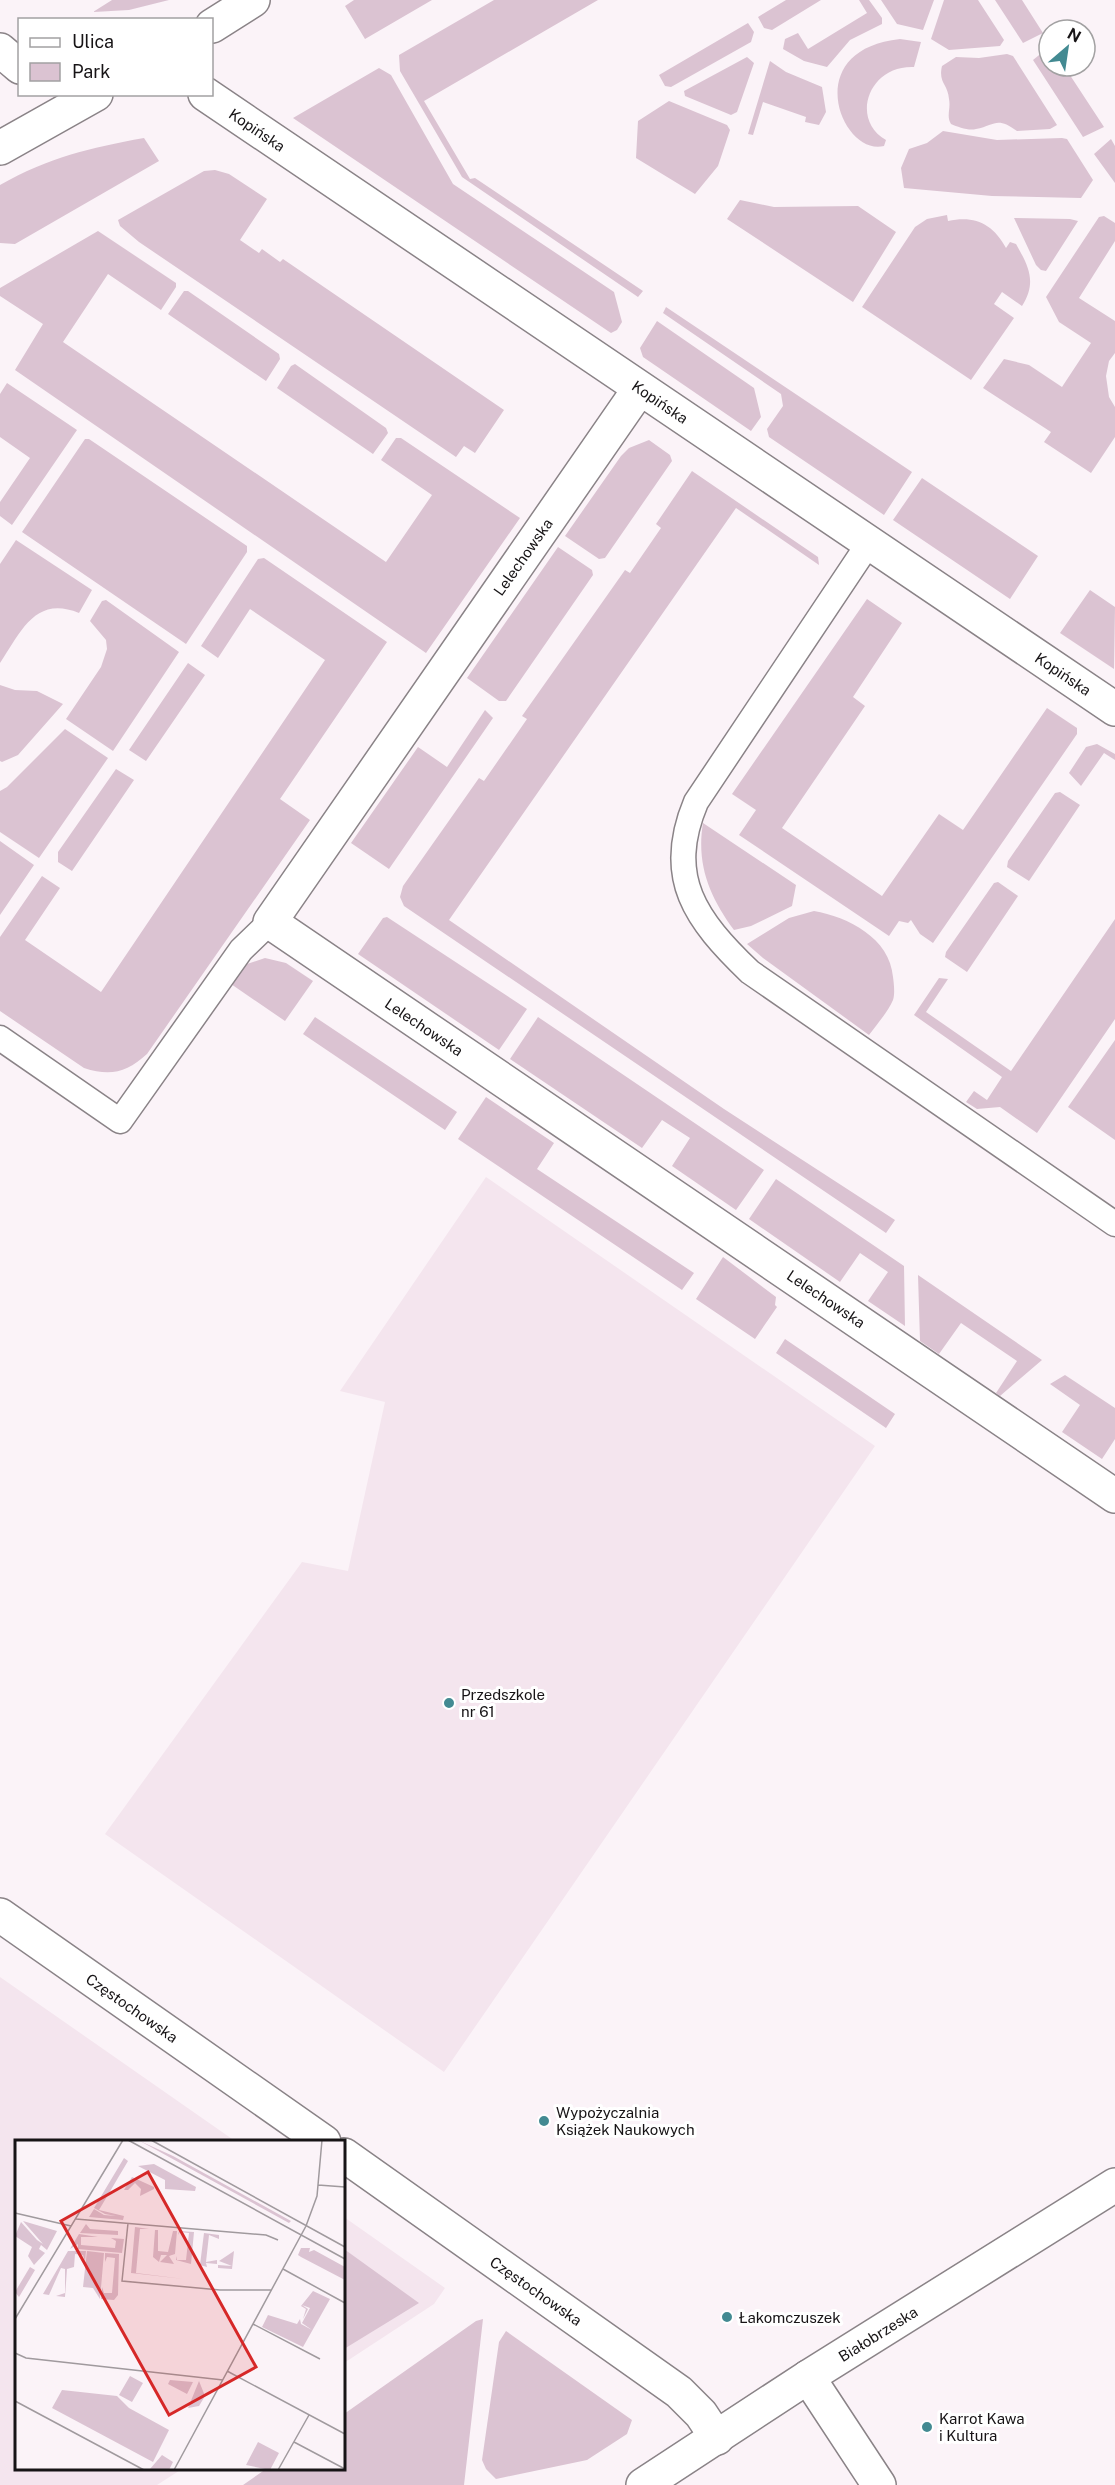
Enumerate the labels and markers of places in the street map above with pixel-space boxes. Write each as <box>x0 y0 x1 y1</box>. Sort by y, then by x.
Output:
place label: Przedszkole nr 61 <box>461 1686 545 1720</box>
marker: Przedszkole nr 61 <box>442 1696 456 1710</box>
place label: Wypożyczalnia Książek Naukowych <box>556 2104 695 2138</box>
marker: Wypożyczalnia Książek Naukowych <box>537 2114 551 2128</box>
place label: Łakomczuszek <box>739 2309 841 2326</box>
marker: Łakomczuszek <box>720 2310 734 2324</box>
place label: Karrot Kawa i Kultura <box>939 2410 1025 2444</box>
marker: Karrot Kawa i Kultura <box>920 2420 934 2434</box>

